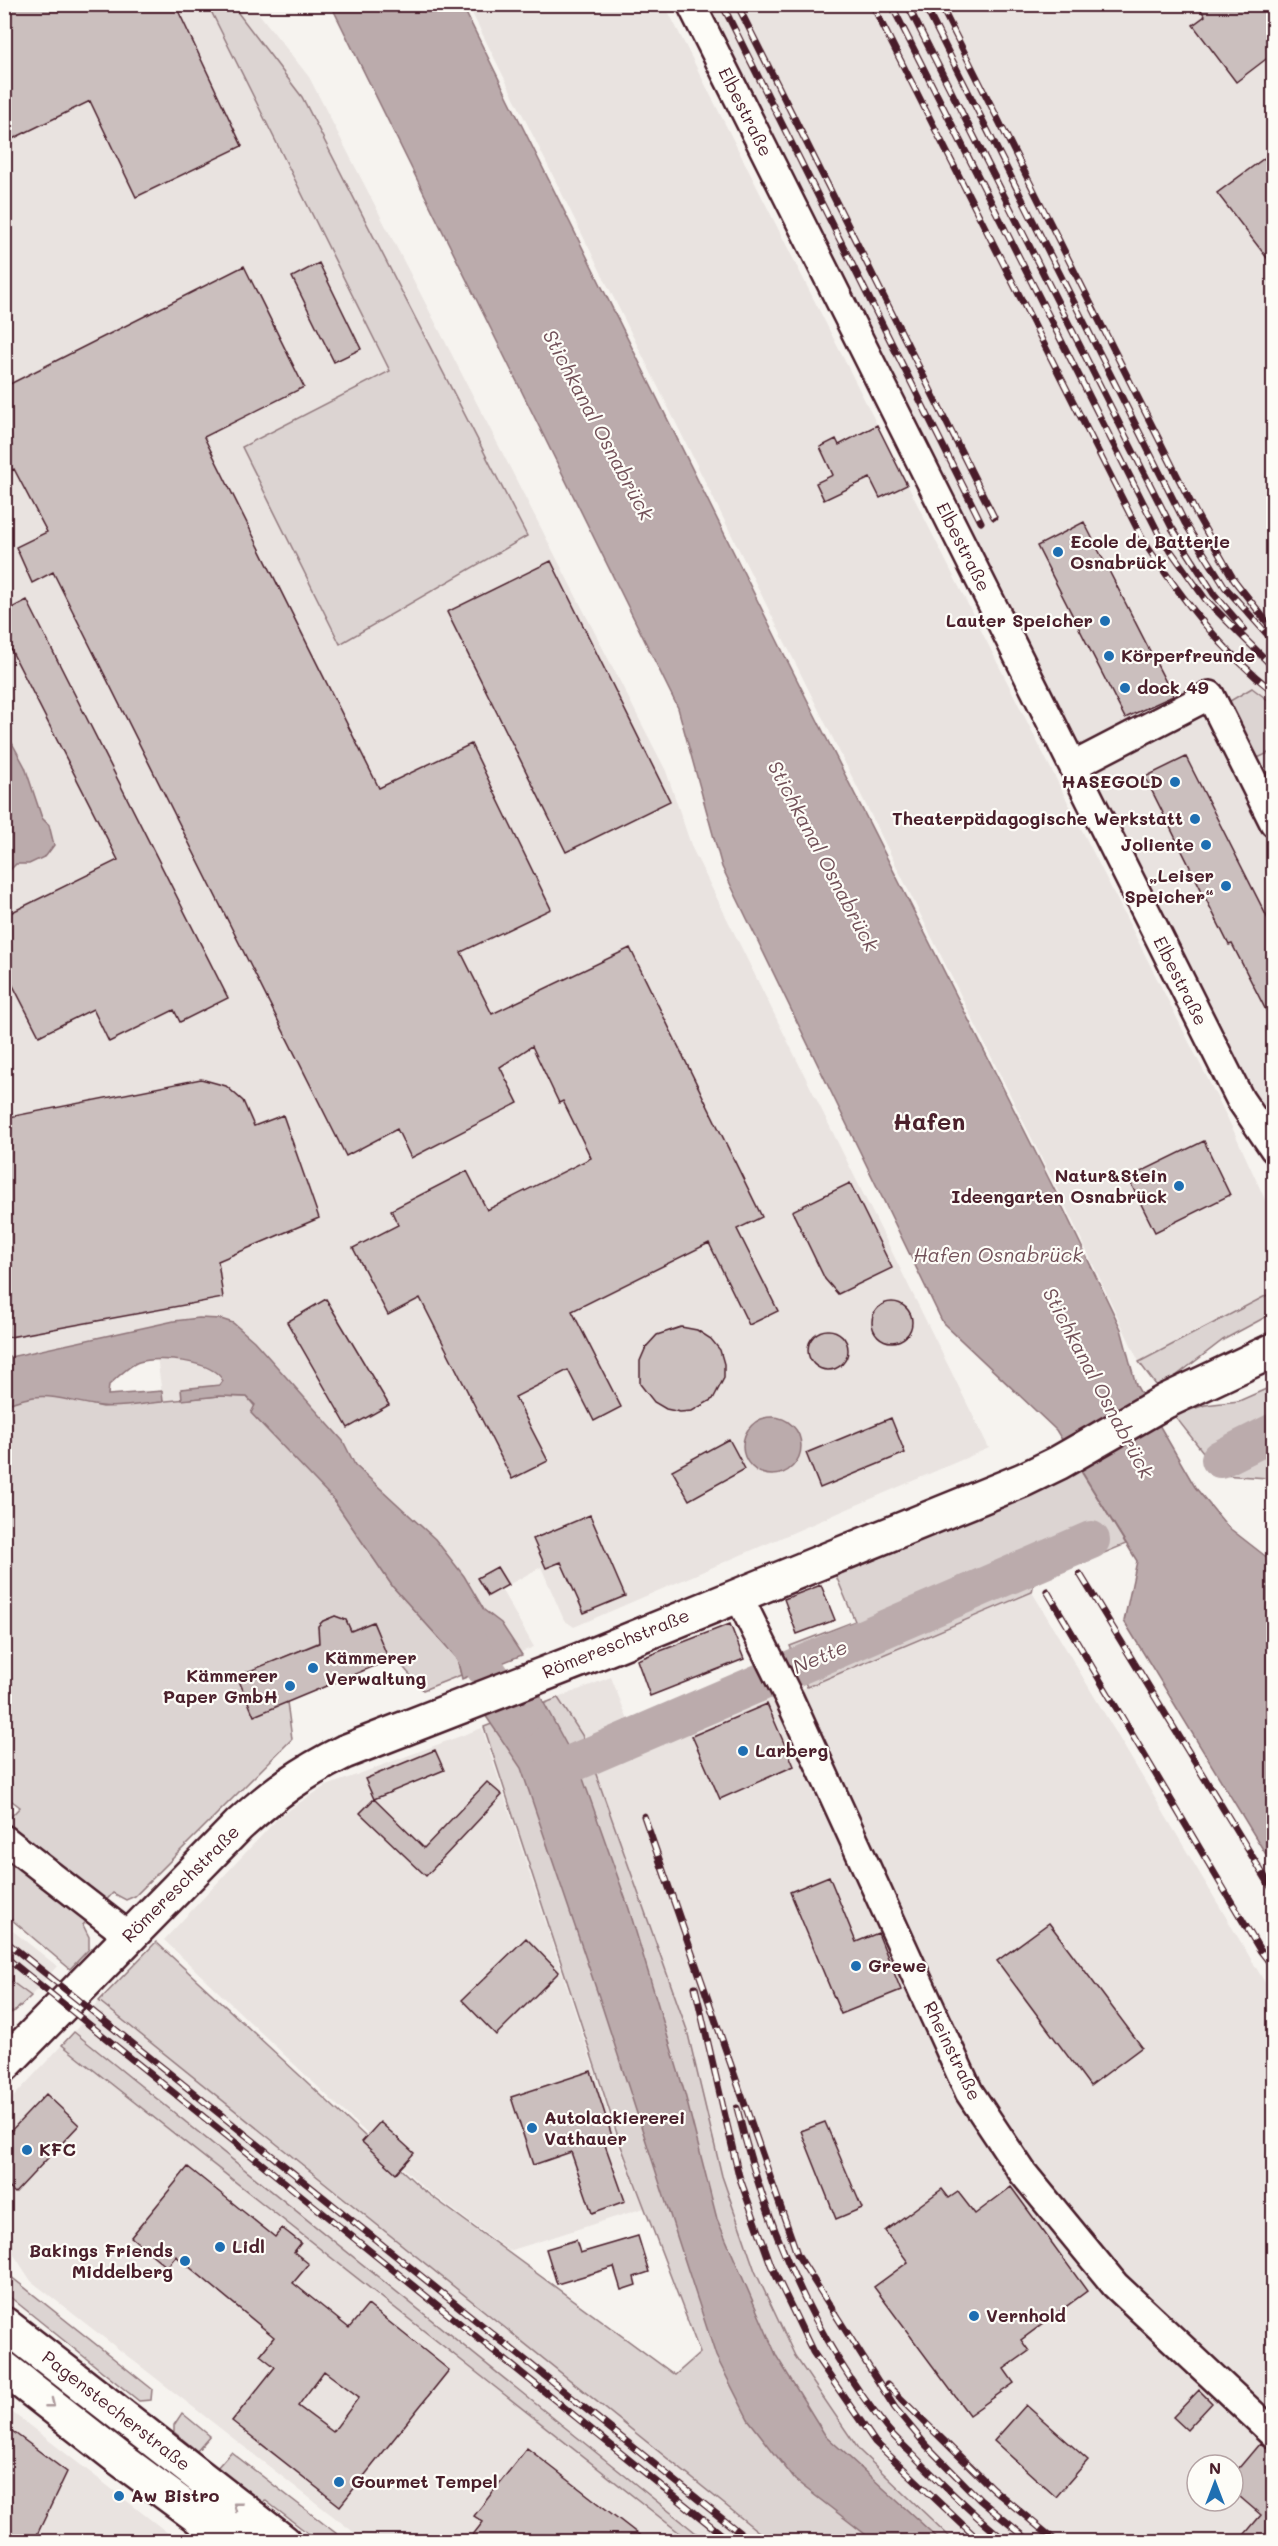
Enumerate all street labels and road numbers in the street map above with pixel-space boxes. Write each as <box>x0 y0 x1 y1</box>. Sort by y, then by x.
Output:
street label: Elbestraße <box>713 63 779 160</box>
street label: Elbestraße <box>931 498 997 595</box>
street label: Elbestraße <box>1148 932 1214 1029</box>
street label: Römereschstraße <box>538 1603 693 1684</box>
street label: Römereschstraße <box>116 1819 244 1947</box>
street label: Rheinstraße <box>918 1997 987 2104</box>
street label: Pagenstecherstraße <box>38 2345 196 2476</box>

